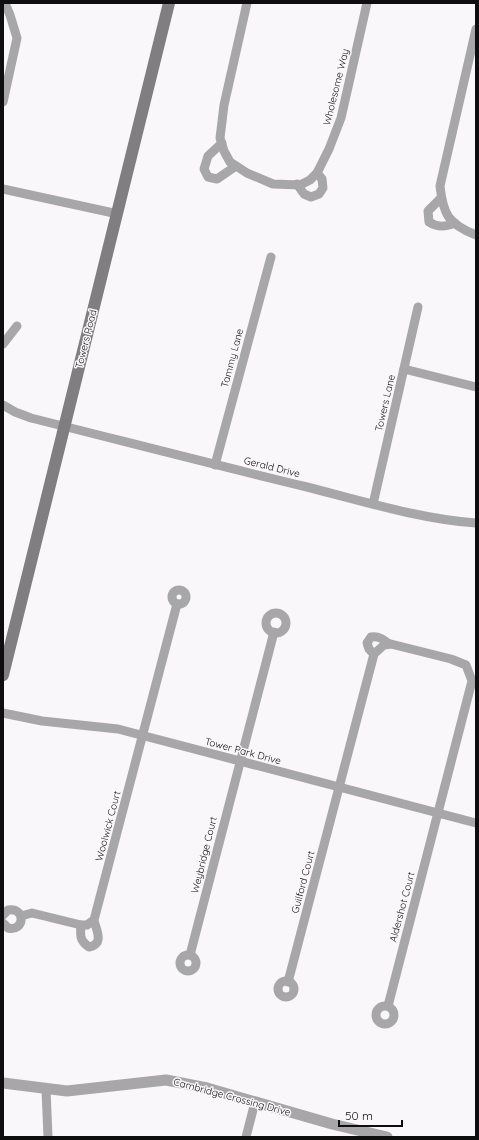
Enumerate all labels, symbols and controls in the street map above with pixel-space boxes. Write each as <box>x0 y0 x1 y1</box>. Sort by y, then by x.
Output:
street label: Wholesome Way <box>320 47 352 127</box>
street label: Towers Road <box>72 308 100 370</box>
street label: Tammy Lane <box>218 327 246 389</box>
street label: Towers Lane <box>372 373 398 433</box>
street label: Gerald Drive <box>243 454 302 480</box>
street label: Tower Park Drive <box>203 735 283 768</box>
street label: Woolwick Court <box>92 789 124 863</box>
street label: Weybridge Court <box>188 815 220 895</box>
street label: Guilford Court <box>288 849 318 915</box>
street label: Aldershot Court <box>386 870 418 944</box>
street label: Cambridge Crossing Drive <box>172 1075 292 1119</box>
scale bar <box>339 1102 402 1128</box>
text: 50 m <box>345 1108 373 1123</box>

